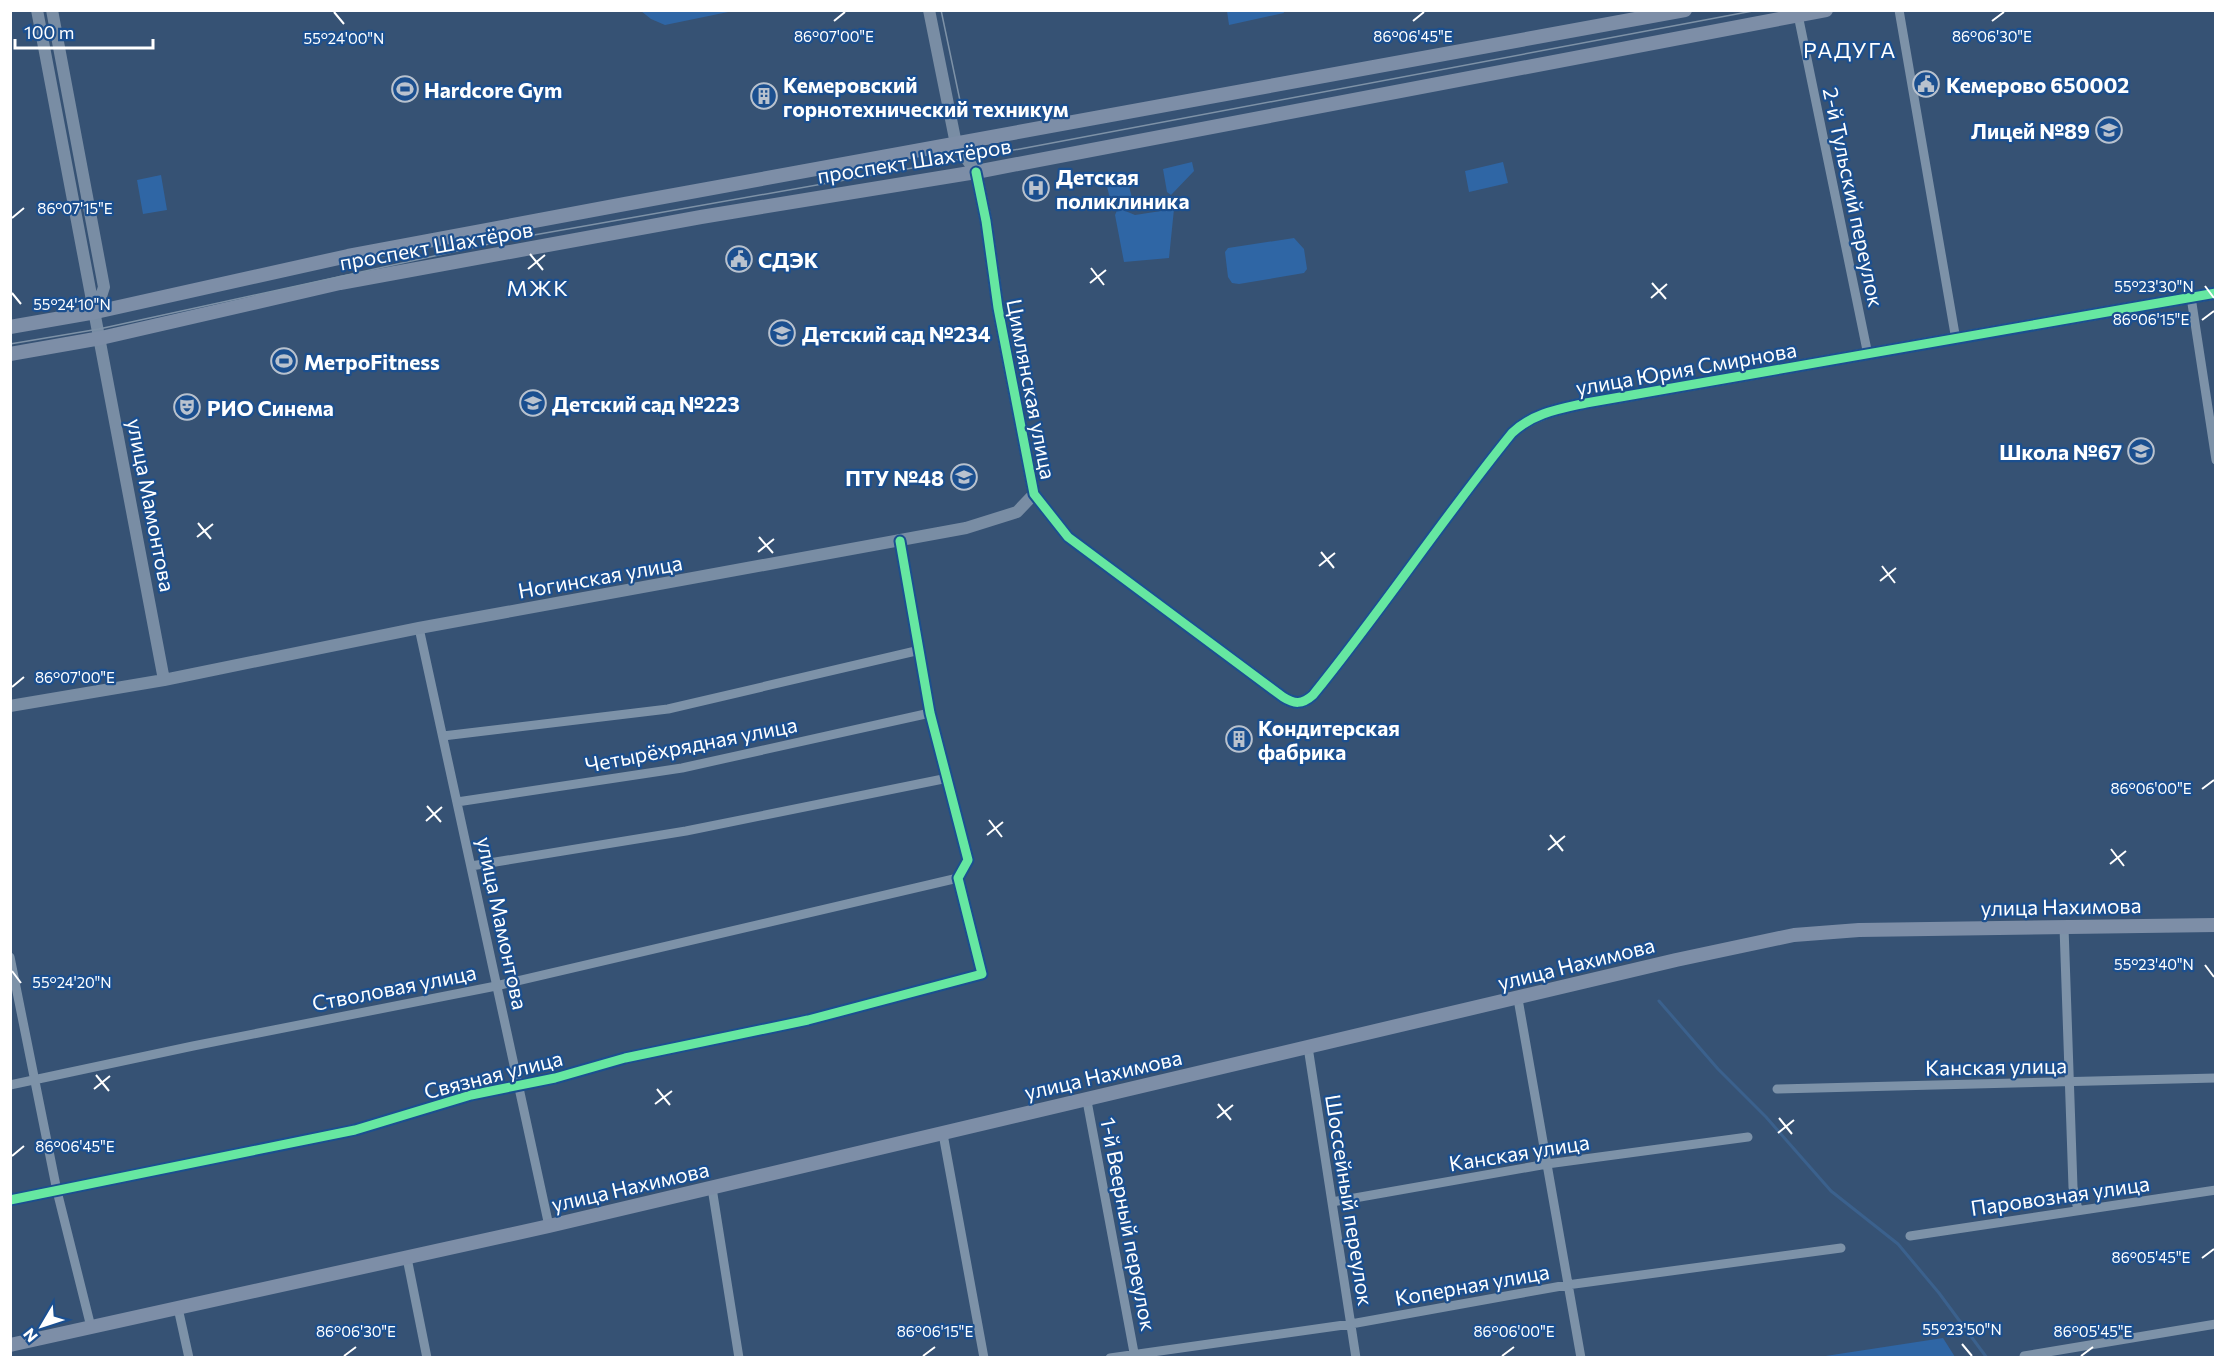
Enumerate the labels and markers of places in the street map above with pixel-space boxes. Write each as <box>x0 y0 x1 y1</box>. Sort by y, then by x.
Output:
public building icon: Кемерово 650002 <box>1911 69 1941 99</box>
place label: Кемеровский горнотехнический техникум <box>783 72 1069 121</box>
place label: Кемерово 650002 <box>1946 72 2129 97</box>
sports icon: Hardcore Gym <box>390 74 420 104</box>
place label: Hardcore Gym <box>424 77 562 102</box>
building icon: Кемеровский горнотехнический техникум <box>749 81 779 111</box>
school or university icon: Лицей №89 <box>2094 115 2124 145</box>
place label: Лицей №89 <box>1971 118 2090 143</box>
place label: Детская поликлиника <box>1056 164 1189 213</box>
hospital icon: Детская поликлиника <box>1021 173 1051 203</box>
public building icon: СДЭК <box>724 244 754 274</box>
place label: СДЭК <box>758 247 819 272</box>
school or university icon: Детский сад №234 <box>767 318 797 348</box>
place label: Детский сад №234 <box>802 321 991 346</box>
sports icon: МетроFitness <box>269 346 299 376</box>
place label: МетроFitness <box>304 349 440 374</box>
school or university icon: Детский сад №223 <box>518 388 548 418</box>
place label: Детский сад №223 <box>552 391 740 416</box>
theatre icon: РИО Синема <box>172 392 202 422</box>
place label: РИО Синема <box>207 395 334 420</box>
school or university icon: Школа №67 <box>2126 436 2156 466</box>
place label: Школа №67 <box>1999 439 2122 464</box>
school or university icon: ПТУ №48 <box>949 462 979 492</box>
place label: ПТУ №48 <box>845 465 944 490</box>
place label: Кондитерская фабрика <box>1258 715 1400 764</box>
building icon: Кондитерская фабрика <box>1224 724 1254 754</box>

